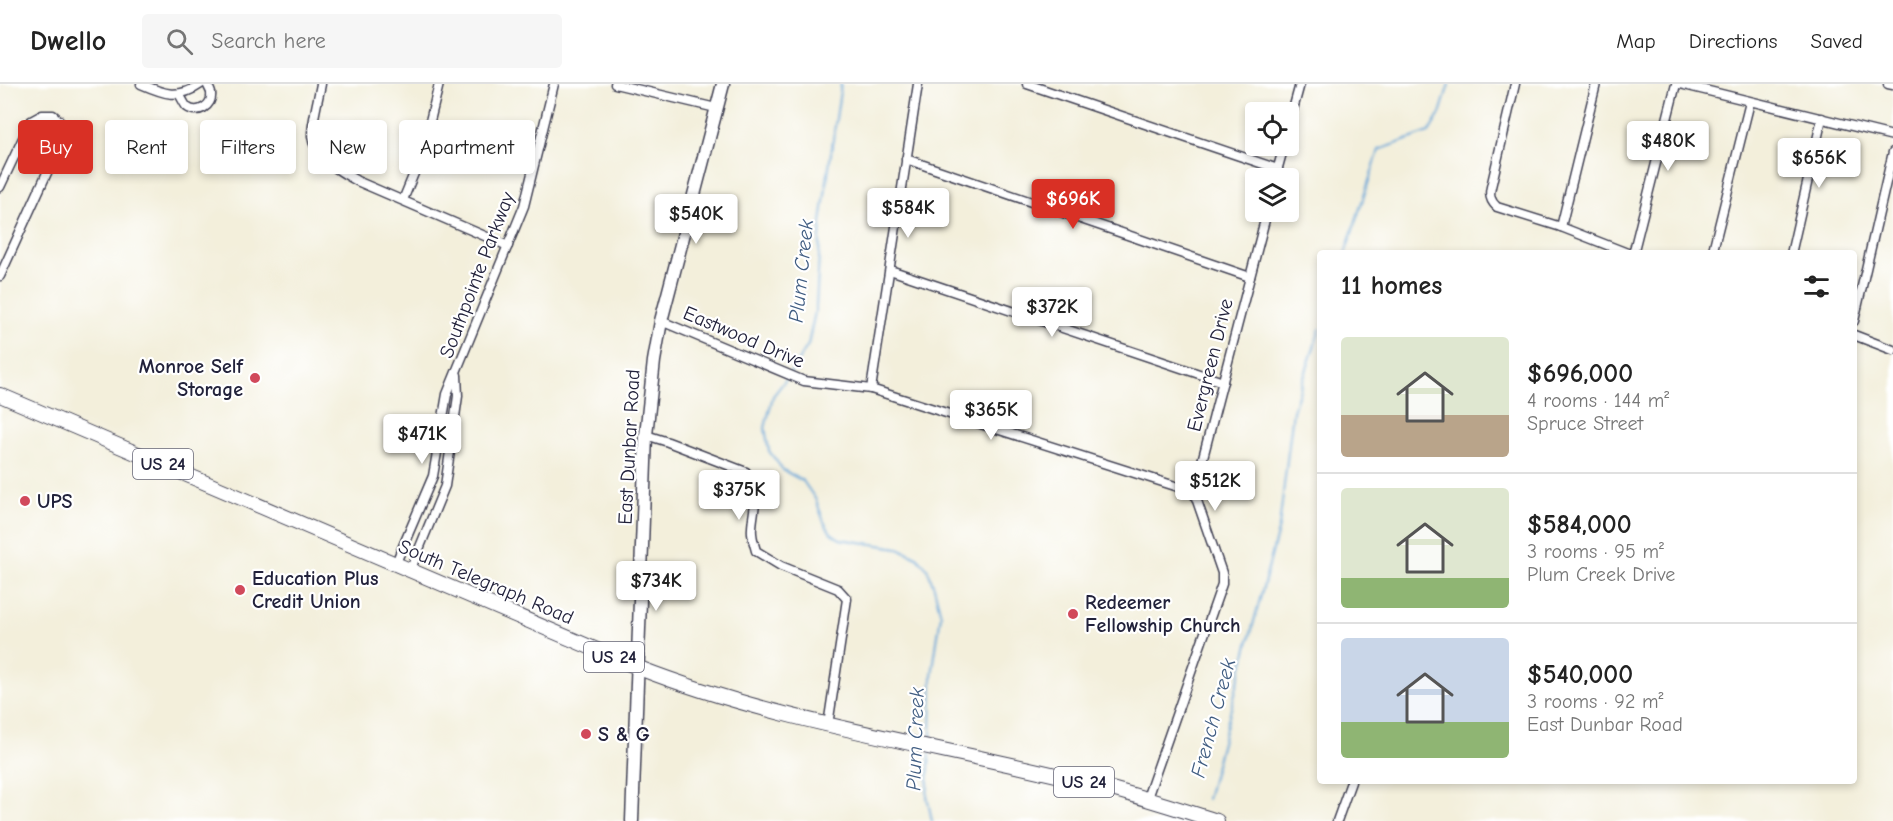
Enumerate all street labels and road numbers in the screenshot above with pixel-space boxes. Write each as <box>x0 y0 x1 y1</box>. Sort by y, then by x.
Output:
street label: Southpointe Parkway <box>435 189 519 361</box>
street label: Evergreen Drive <box>1182 296 1238 434</box>
street label: Eastwood Drive <box>680 301 808 373</box>
street label: East Dunbar Road <box>613 369 645 525</box>
road number: US 24 <box>133 449 193 479</box>
street label: South Telegraph Road <box>395 535 577 629</box>
road number: US 24 <box>584 642 644 672</box>
road number: US 24 <box>1054 767 1114 797</box>

